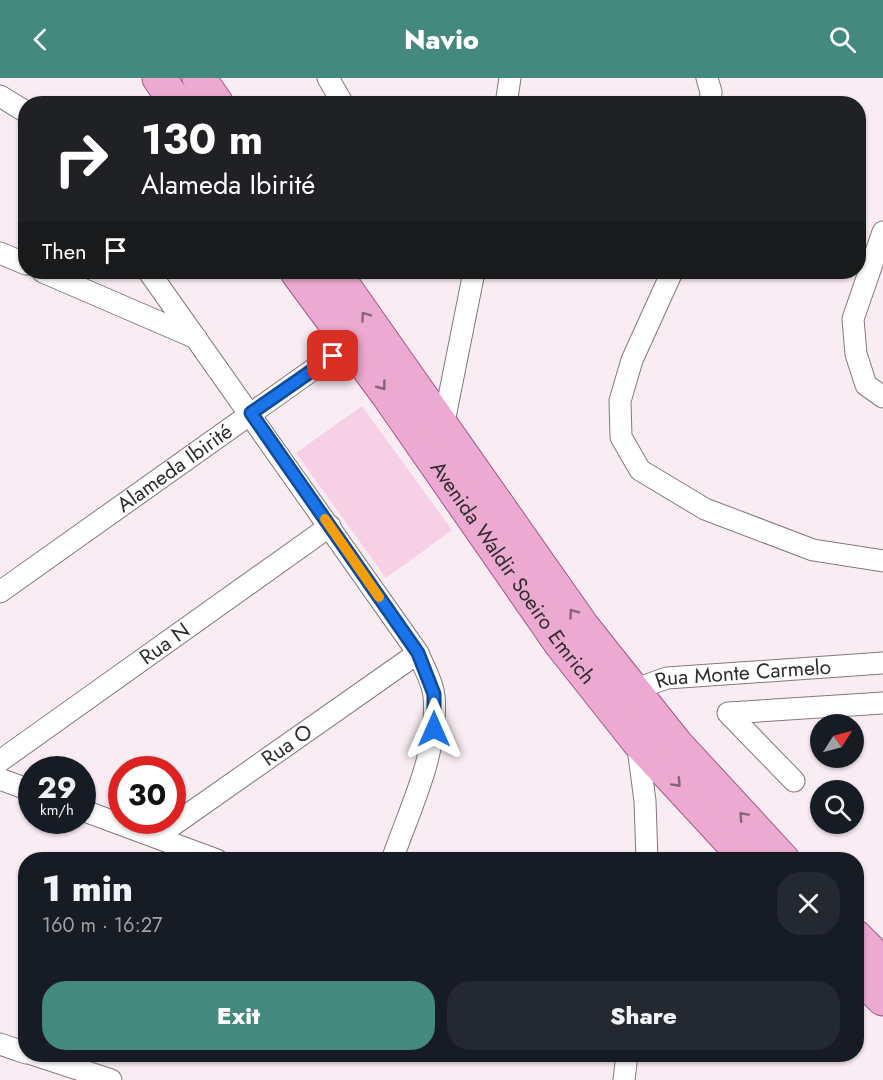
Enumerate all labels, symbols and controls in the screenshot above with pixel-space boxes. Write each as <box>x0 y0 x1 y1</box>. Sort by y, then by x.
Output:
text: Navio <box>404 20 479 59</box>
icon: back <box>24 23 57 56</box>
icon: search <box>826 23 859 56</box>
text: 130 m <box>141 109 263 170</box>
icon: right <box>42 120 120 198</box>
text: Alameda Ibirité <box>141 165 315 204</box>
icon: arrive <box>99 234 132 267</box>
text: Then <box>42 235 87 267</box>
one-way arrow <box>361 312 372 323</box>
pin <box>307 330 358 381</box>
icon: arrive <box>316 339 349 372</box>
one-way arrow <box>374 380 385 391</box>
street label: Alameda Ibirité <box>110 416 239 520</box>
street label: Avenida Waldir Soeiro Emrich <box>423 455 602 691</box>
one-way arrow <box>570 609 581 620</box>
street label: Rua N <box>133 616 196 672</box>
street label: Rua Monte Carmelo <box>651 652 832 696</box>
position arrow <box>402 697 466 761</box>
north arrow <box>810 714 864 768</box>
map controls <box>810 714 864 834</box>
street label: Rua O <box>255 717 318 773</box>
speed limit sign: 30 <box>108 756 186 834</box>
text: 29 <box>37 766 77 809</box>
one-way arrow <box>670 776 681 786</box>
button: search <box>810 780 864 834</box>
text: km/h <box>40 799 74 821</box>
one-way arrow <box>739 813 750 823</box>
text: 1 min <box>42 862 133 914</box>
button: close <box>777 872 840 935</box>
text: 160 m · 16:27 <box>42 911 163 940</box>
button: Exit <box>42 981 435 1050</box>
button: Share <box>447 981 840 1050</box>

